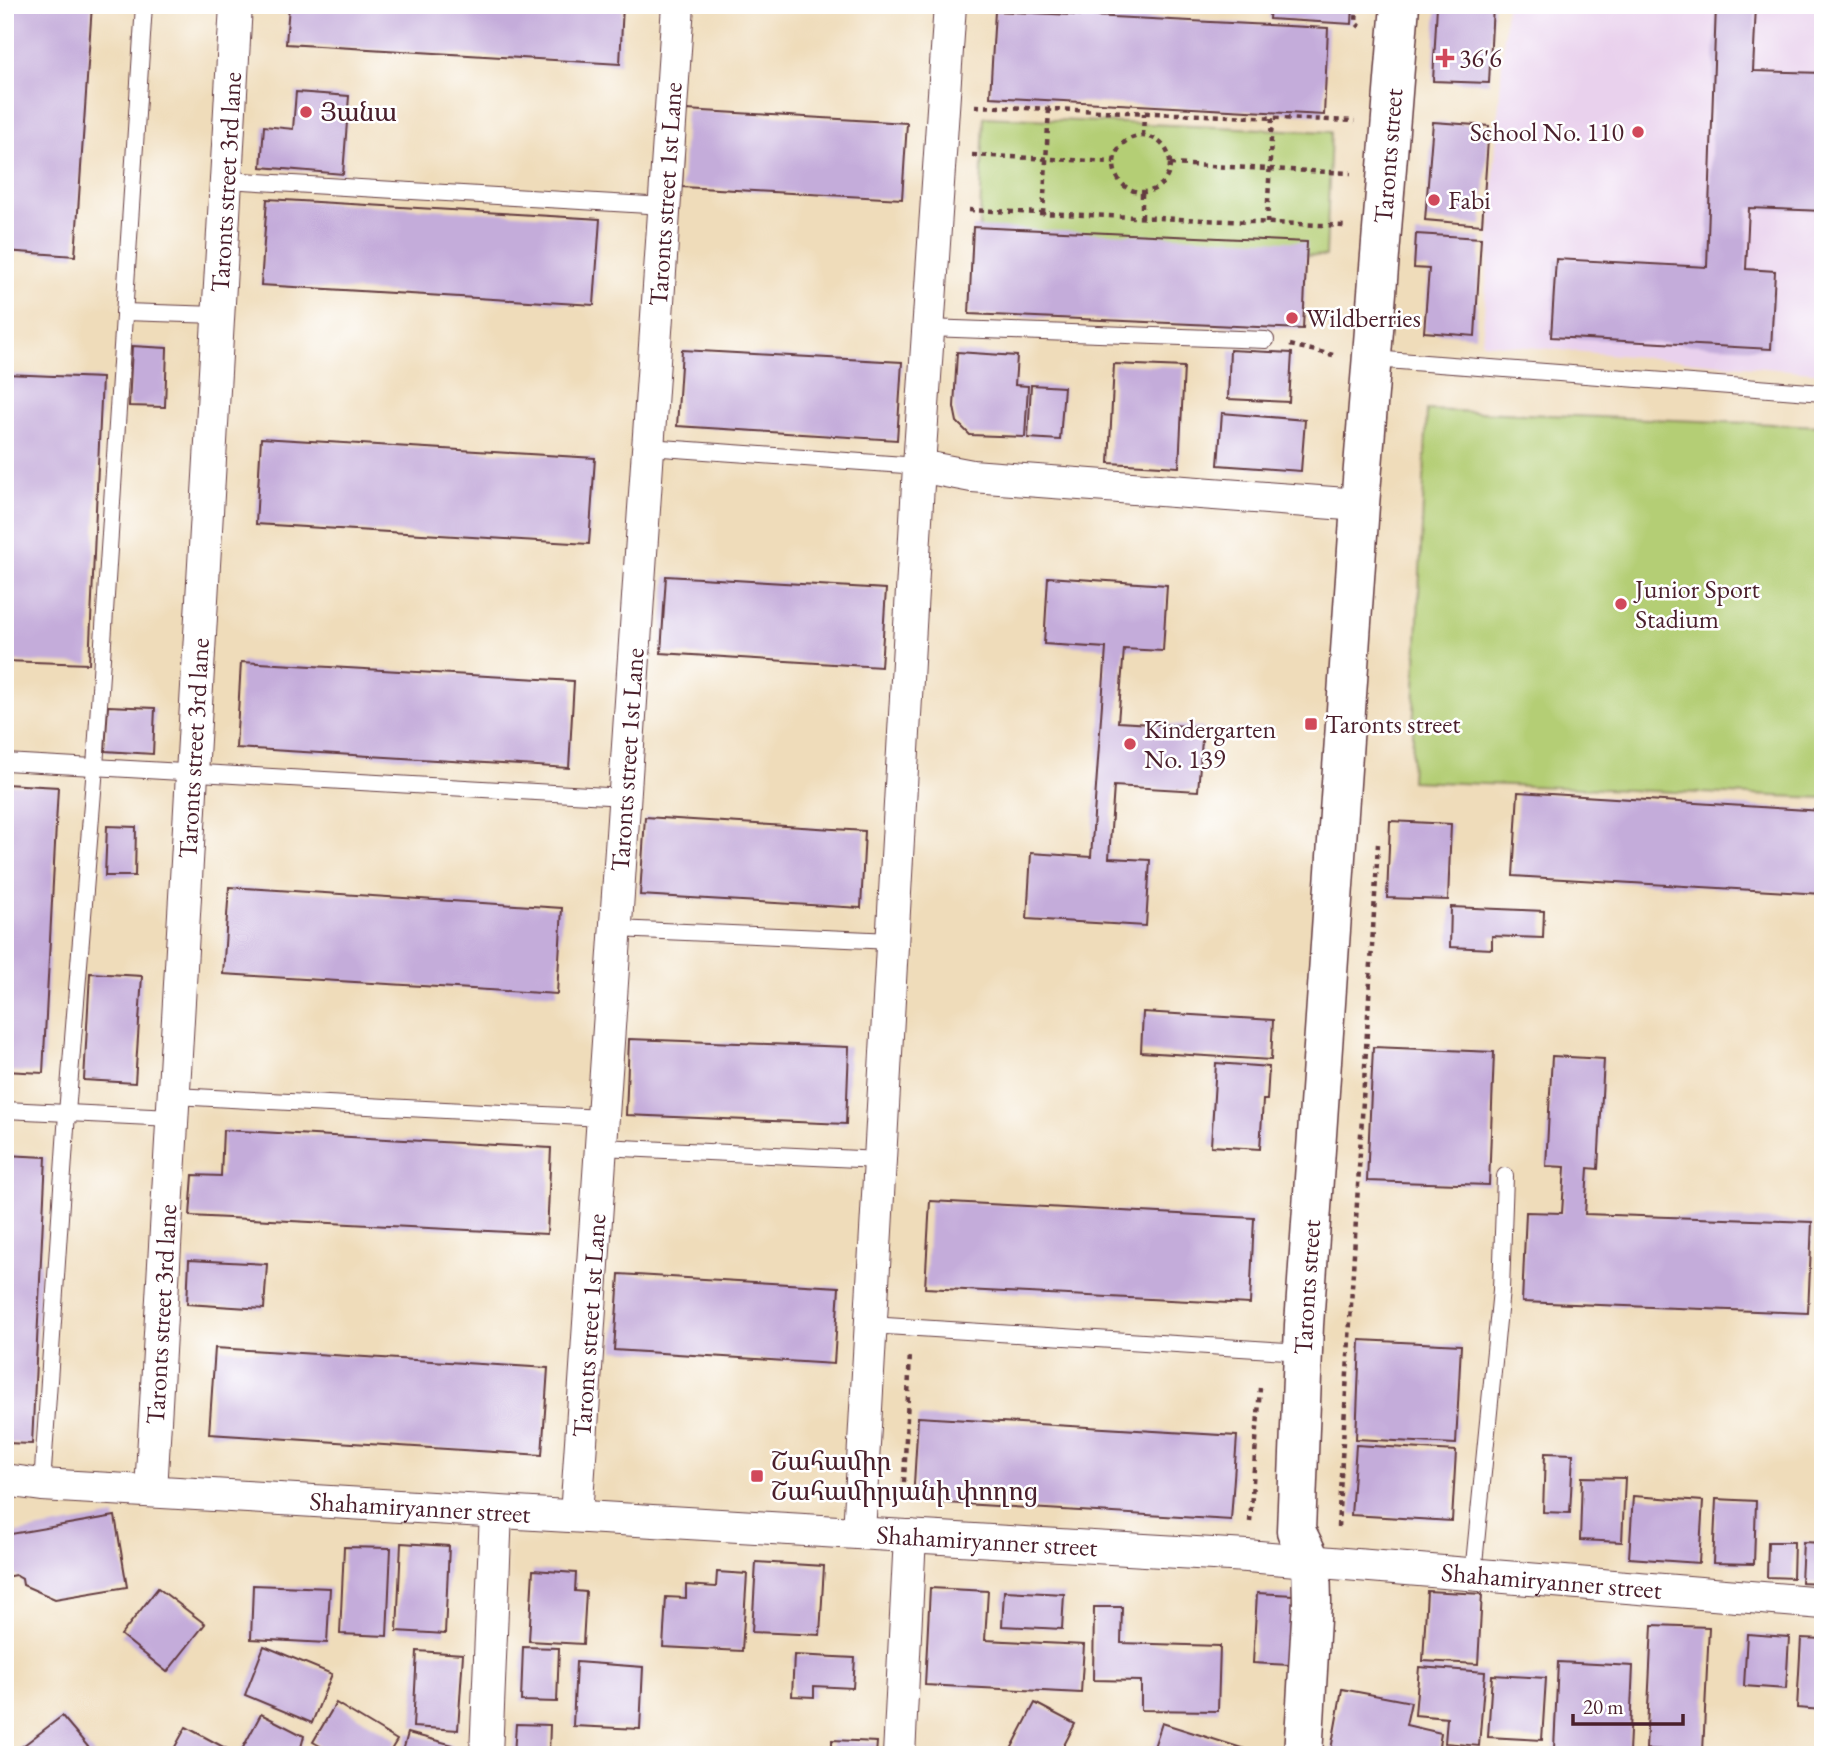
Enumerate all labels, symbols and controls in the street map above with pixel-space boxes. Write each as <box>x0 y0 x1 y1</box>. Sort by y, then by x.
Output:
place label: 36'6 <box>1459 41 1502 75</box>
marker: 36'6 <box>1437 50 1453 66</box>
street label: Taronts street 3rd lane <box>203 71 249 293</box>
street label: Taronts street 1st Lane <box>641 81 690 307</box>
street label: Taronts street <box>1366 87 1410 225</box>
place label: Յանա <box>320 95 397 129</box>
marker: Յանա <box>298 104 314 120</box>
place label: School No. 110 <box>1470 115 1624 149</box>
marker: School No. 110 <box>1630 124 1646 140</box>
place label: Fabi <box>1448 183 1491 217</box>
marker: Fabi <box>1426 192 1442 208</box>
place label: Wildberries <box>1306 301 1421 335</box>
marker: Wildberries <box>1284 310 1300 326</box>
place label: Junior Sport Stadium <box>1633 572 1760 636</box>
marker: Junior Sport Stadium <box>1613 596 1629 612</box>
street label: Taronts street 3rd lane <box>170 637 217 859</box>
street label: Taronts street 1st Lane <box>603 647 652 873</box>
place label: Taronts street <box>1325 707 1461 741</box>
place label: Kindergarten No. 139 <box>1144 712 1276 776</box>
marker: Taronts street <box>1303 716 1319 732</box>
marker: Kindergarten No. 139 <box>1122 736 1138 752</box>
street label: Taronts street 3rd lane <box>138 1203 184 1426</box>
street label: Taronts street 1st Lane <box>564 1212 613 1439</box>
street label: Taronts street <box>1286 1218 1328 1355</box>
place label: Շահամիր Շահամիրյանի փողոց <box>771 1444 1038 1508</box>
marker: Շահամիր Շահամիրյանի փողոց <box>749 1468 765 1484</box>
street label: Shahamiryanner street <box>309 1484 531 1531</box>
street label: Shahamiryanner street <box>876 1517 1098 1564</box>
street label: Shahamiryanner street <box>1440 1555 1663 1607</box>
scale bar <box>1573 1683 1683 1727</box>
text: 20 m <box>1583 1693 1624 1720</box>

